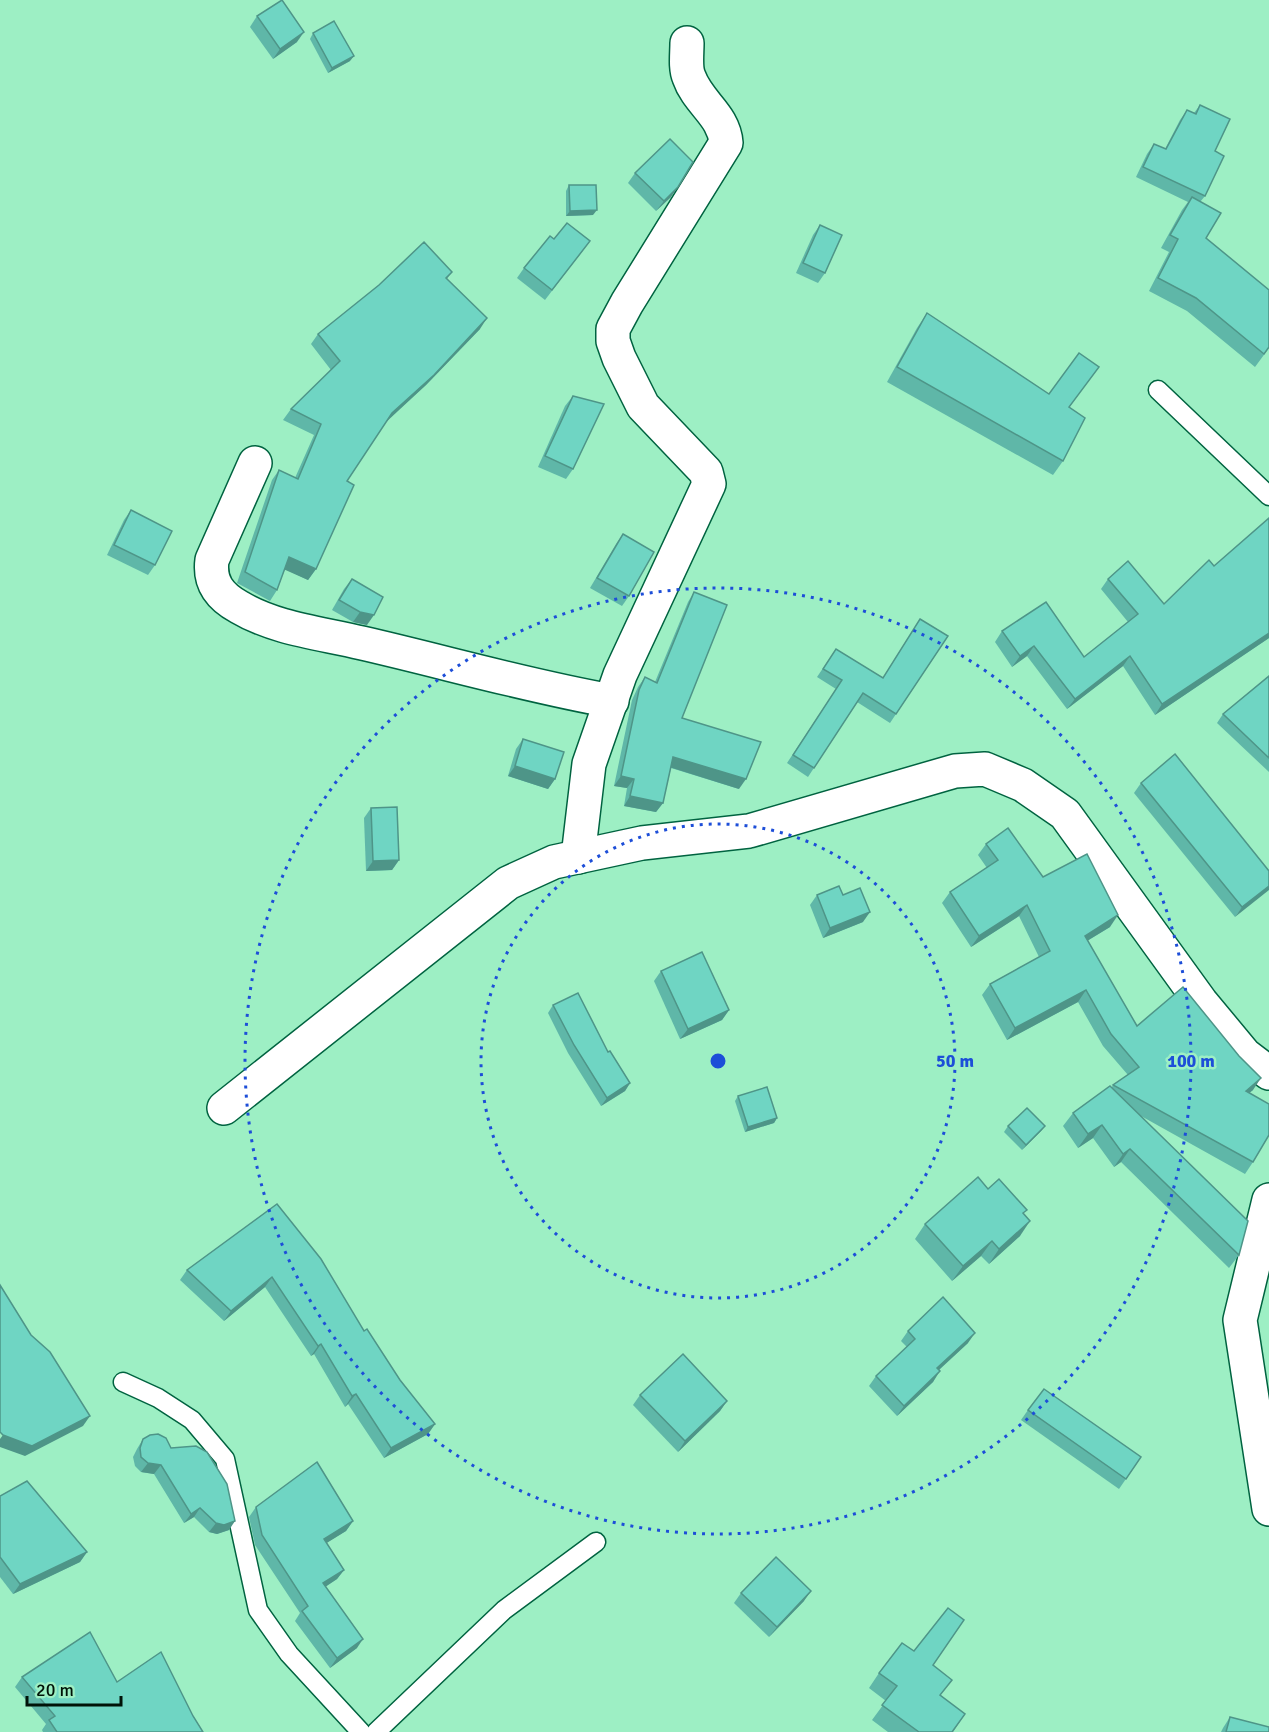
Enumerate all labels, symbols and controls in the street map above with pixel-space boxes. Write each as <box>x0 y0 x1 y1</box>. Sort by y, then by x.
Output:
text: 50 m <box>936 1050 974 1072</box>
text: 100 m <box>1167 1050 1215 1072</box>
centre of rings <box>708 1051 728 1071</box>
scale bar <box>27 1669 122 1707</box>
text: 20 m <box>36 1679 74 1701</box>

